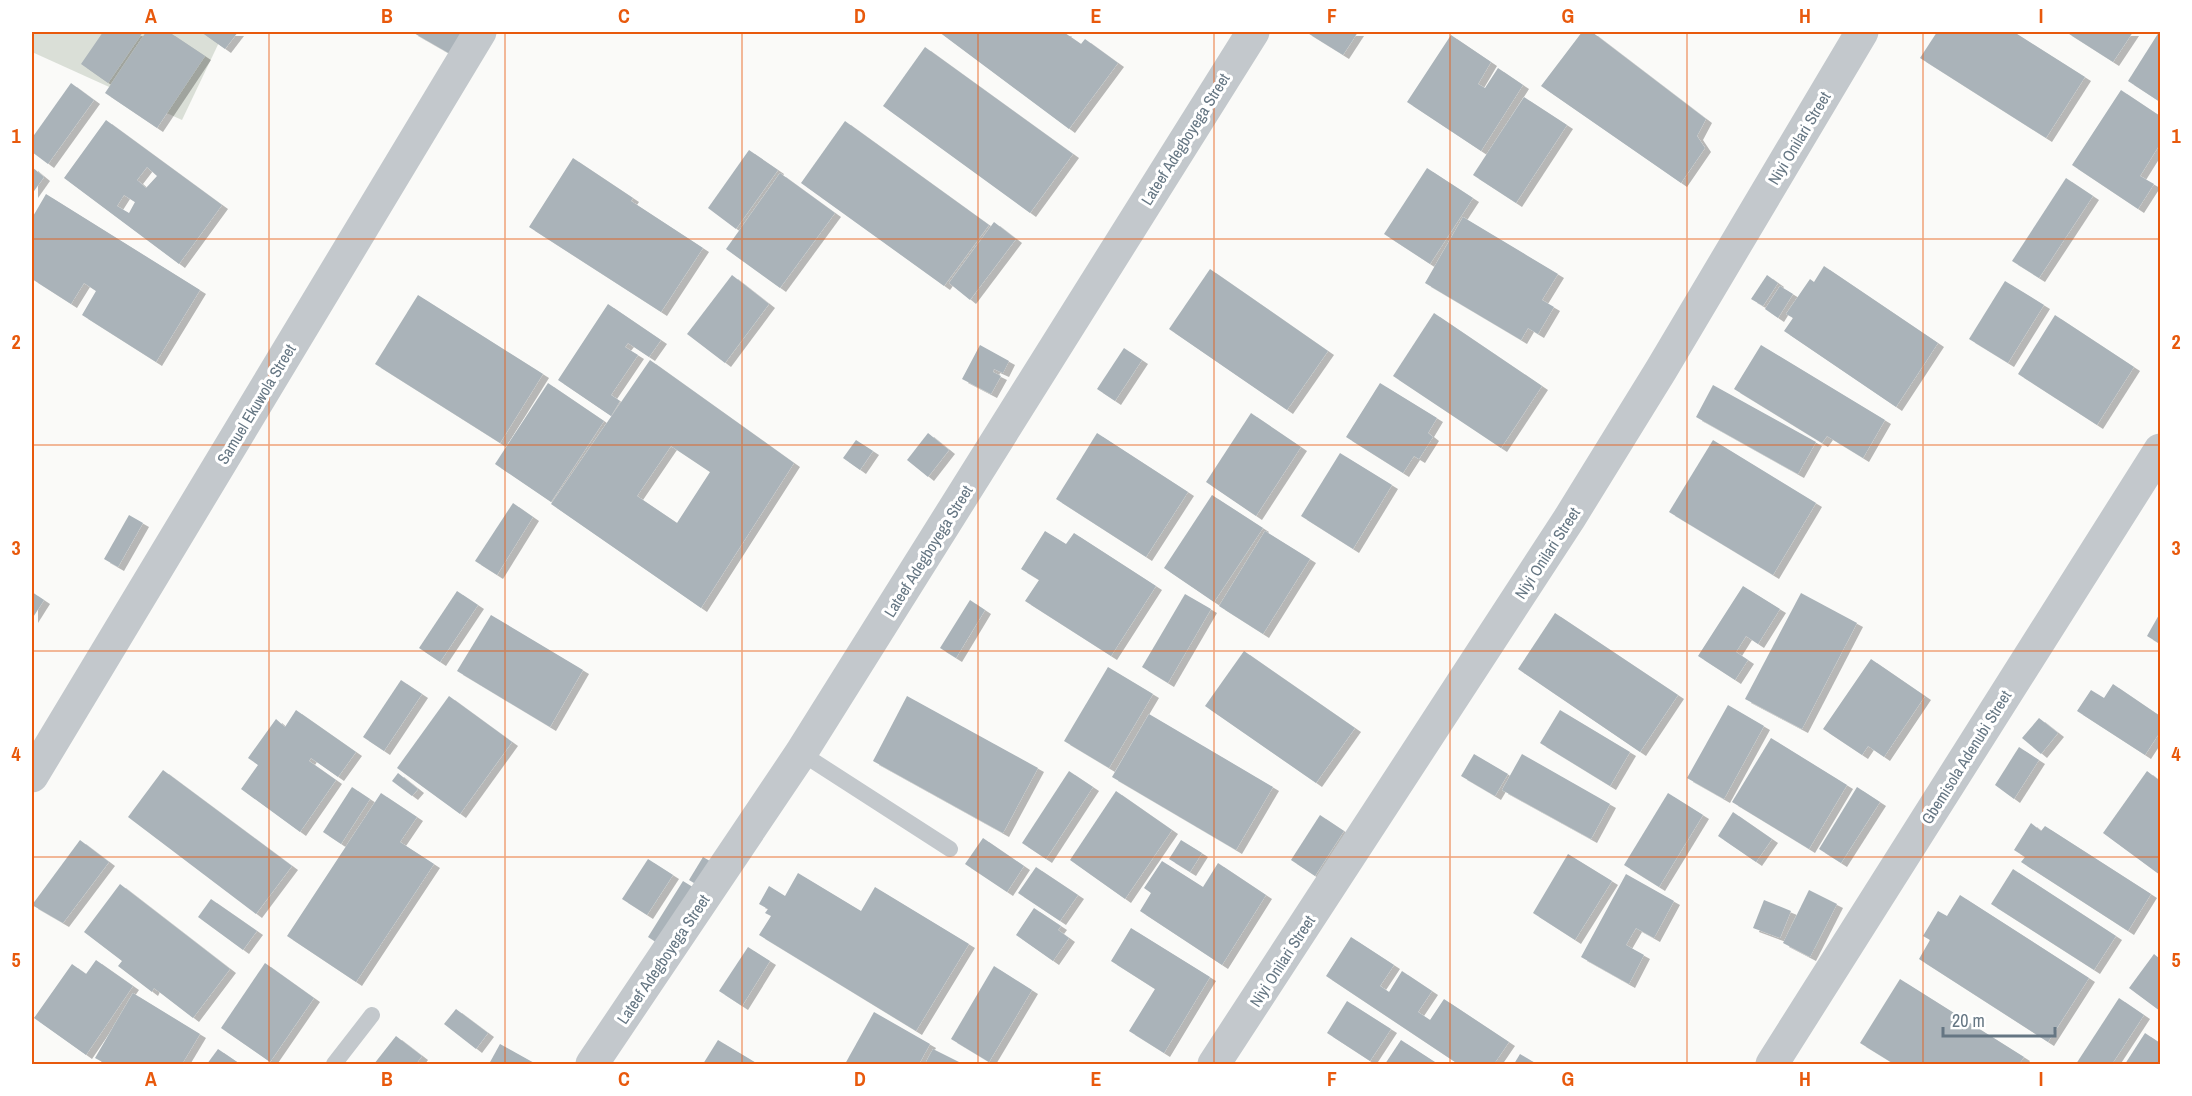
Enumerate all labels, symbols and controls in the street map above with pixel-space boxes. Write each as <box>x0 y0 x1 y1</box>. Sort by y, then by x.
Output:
text: A <box>145 2 157 29</box>
text: B <box>381 2 393 29</box>
text: C <box>618 2 630 29</box>
text: D <box>854 2 866 29</box>
text: E <box>1091 2 1102 29</box>
text: F <box>1327 2 1337 29</box>
text: G <box>1562 2 1574 29</box>
text: H <box>1799 2 1811 29</box>
text: I <box>2039 2 2043 29</box>
street label: Lateef Adegboyega Street <box>1135 69 1235 209</box>
street label: Niyi Onilari Street <box>1763 87 1836 189</box>
text: 1 <box>11 122 21 149</box>
text: 1 <box>2171 122 2181 149</box>
text: 2 <box>11 328 21 355</box>
text: 2 <box>2171 328 2181 355</box>
street label: Samuel Ekuwola Street <box>211 340 301 468</box>
street label: Lateef Adegboyega Street <box>878 481 978 621</box>
street label: Niyi Onilari Street <box>1509 503 1585 603</box>
text: 3 <box>11 534 21 561</box>
text: 3 <box>2171 534 2181 561</box>
street label: Gbemisola Adenubi Street <box>1916 686 2016 828</box>
text: 4 <box>11 740 21 767</box>
text: 4 <box>2171 740 2181 767</box>
street label: Lateef Adegboyega Street <box>611 890 715 1028</box>
street label: Niyi Onilari Street <box>1244 911 1320 1011</box>
text: 5 <box>11 946 21 973</box>
text: 5 <box>2171 946 2181 973</box>
scale bar <box>1943 1000 2056 1038</box>
text: 20 m <box>1952 1008 1985 1033</box>
text: A <box>145 1065 157 1092</box>
text: B <box>381 1065 393 1092</box>
text: C <box>618 1065 630 1092</box>
text: D <box>854 1065 866 1092</box>
text: E <box>1091 1065 1102 1092</box>
text: F <box>1327 1065 1337 1092</box>
text: G <box>1562 1065 1574 1092</box>
text: H <box>1799 1065 1811 1092</box>
text: I <box>2039 1065 2043 1092</box>

